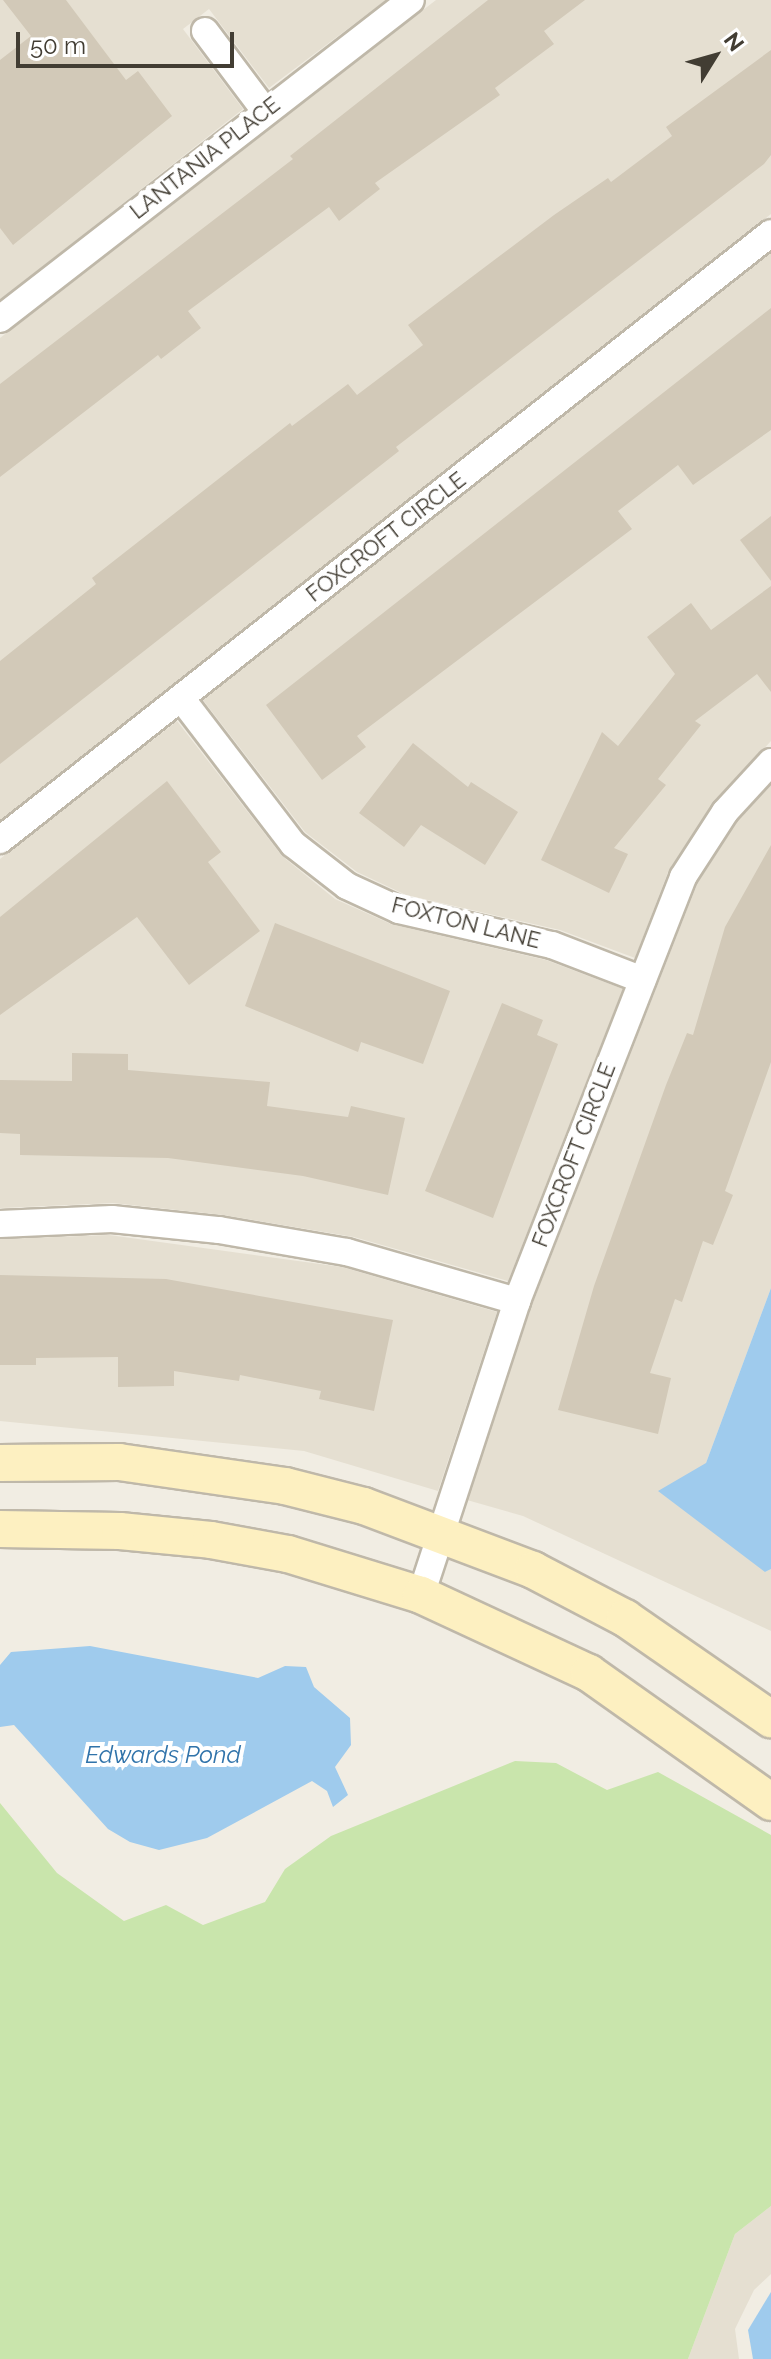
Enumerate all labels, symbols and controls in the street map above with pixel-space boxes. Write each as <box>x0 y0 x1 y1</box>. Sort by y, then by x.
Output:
scale bar <box>20 16 238 66</box>
north arrow <box>675 16 755 96</box>
text: N <box>719 27 750 56</box>
text: 50 m <box>30 31 86 60</box>
street label: LANTANIA PLACE <box>124 91 286 225</box>
street label: FOXCROFT CIRCLE <box>301 466 471 608</box>
street label: FOXTON LANE <box>389 892 543 954</box>
street label: FOXCROFT CIRCLE <box>527 1059 621 1251</box>
water label: Edwards Pond <box>85 1741 241 1769</box>

